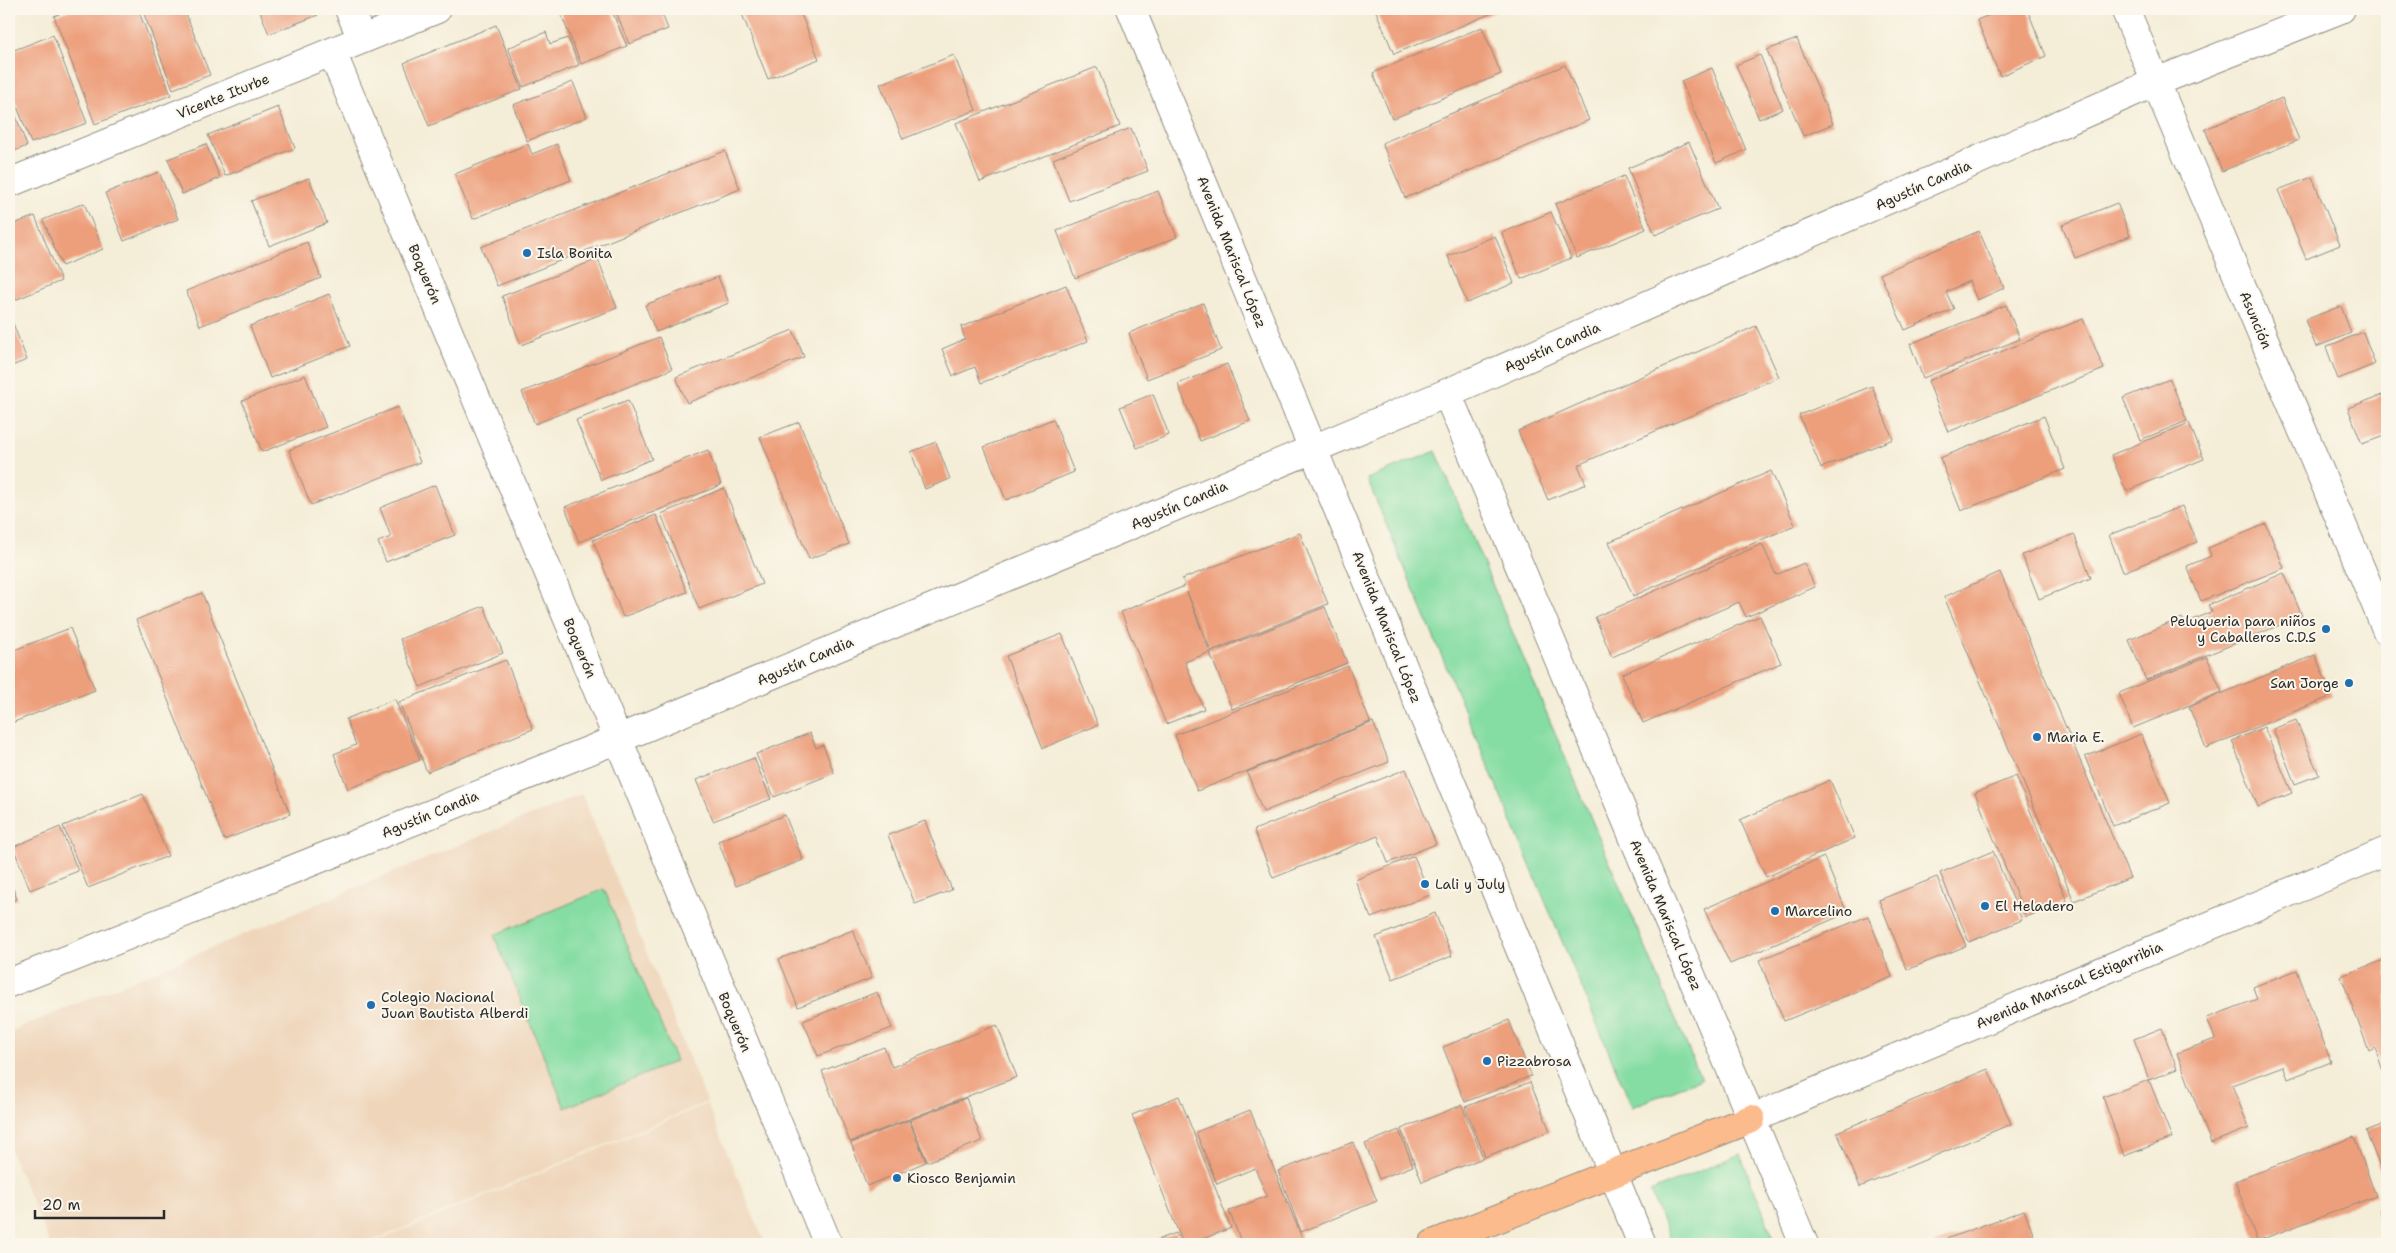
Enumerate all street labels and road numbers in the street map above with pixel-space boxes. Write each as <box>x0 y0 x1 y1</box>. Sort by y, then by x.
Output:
street label: Vicente Iturbe <box>174 69 272 123</box>
street label: Agustín Candia <box>1872 156 1974 214</box>
street label: Avenida Mariscal López <box>1193 173 1271 331</box>
street label: Boquerón <box>404 241 446 307</box>
street label: Asunción <box>2236 289 2276 352</box>
street label: Agustín Candia <box>1501 318 1603 376</box>
street label: Agustín Candia <box>1128 476 1230 533</box>
street label: Avenida Mariscal López <box>1348 548 1426 706</box>
street label: Boquerón <box>559 615 601 681</box>
street label: Agustín Candia <box>754 632 856 689</box>
street label: Agustín Candia <box>379 786 481 842</box>
street label: Avenida Mariscal López <box>1626 837 1706 993</box>
street label: Avenida Mariscal Estigarribia <box>1973 937 2165 1033</box>
street label: Boquerón <box>714 989 756 1055</box>

